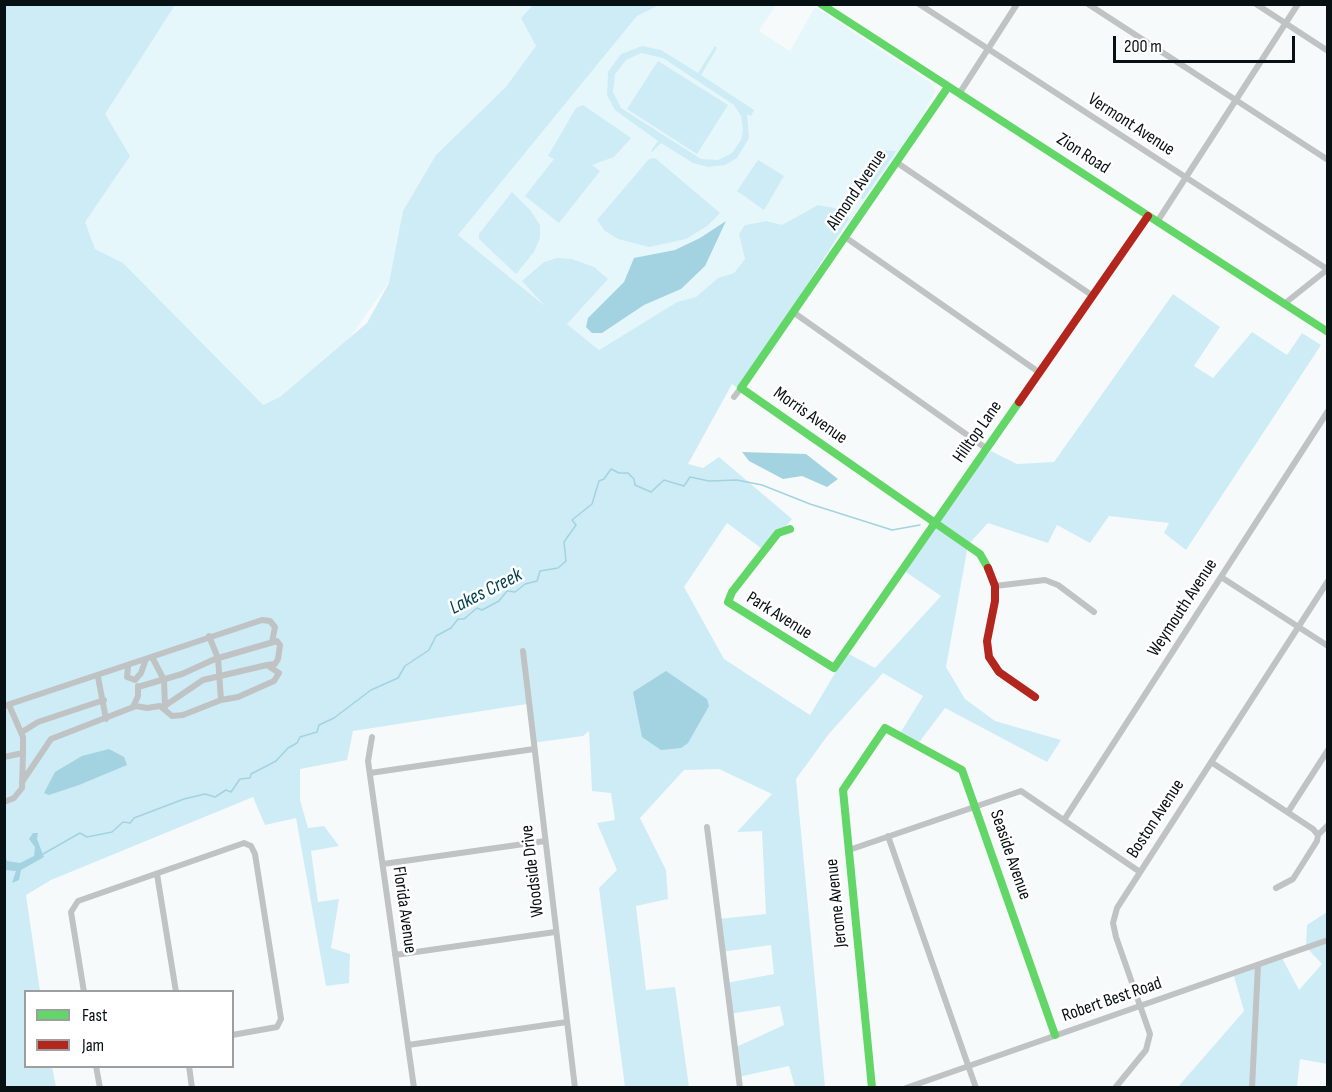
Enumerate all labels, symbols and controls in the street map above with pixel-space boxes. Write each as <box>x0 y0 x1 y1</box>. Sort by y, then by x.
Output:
scale bar <box>1116 24 1298 62</box>
text: 200 m <box>1124 36 1162 57</box>
street label: Vermont Avenue <box>1084 89 1178 161</box>
street label: Zion Road <box>1052 129 1114 179</box>
street label: Almond Avenue <box>822 146 892 234</box>
street label: Morris Avenue <box>769 383 851 449</box>
street label: Hilltop Lane <box>949 397 1007 467</box>
street label: Weymouth Avenue <box>1143 555 1223 661</box>
water label: Lakes Creek <box>446 564 526 620</box>
street label: Park Avenue <box>742 587 816 645</box>
street label: Boston Avenue <box>1123 776 1189 862</box>
street label: Seaside Avenue <box>985 807 1035 903</box>
street label: Woodside Drive <box>517 824 549 918</box>
street label: Jerome Avenue <box>822 858 852 948</box>
street label: Florida Avenue <box>387 865 421 955</box>
street label: Robert Best Road <box>1059 973 1165 1027</box>
legend <box>24 990 234 1068</box>
text: Fast <box>82 1005 107 1026</box>
text: Jam <box>82 1035 104 1056</box>

